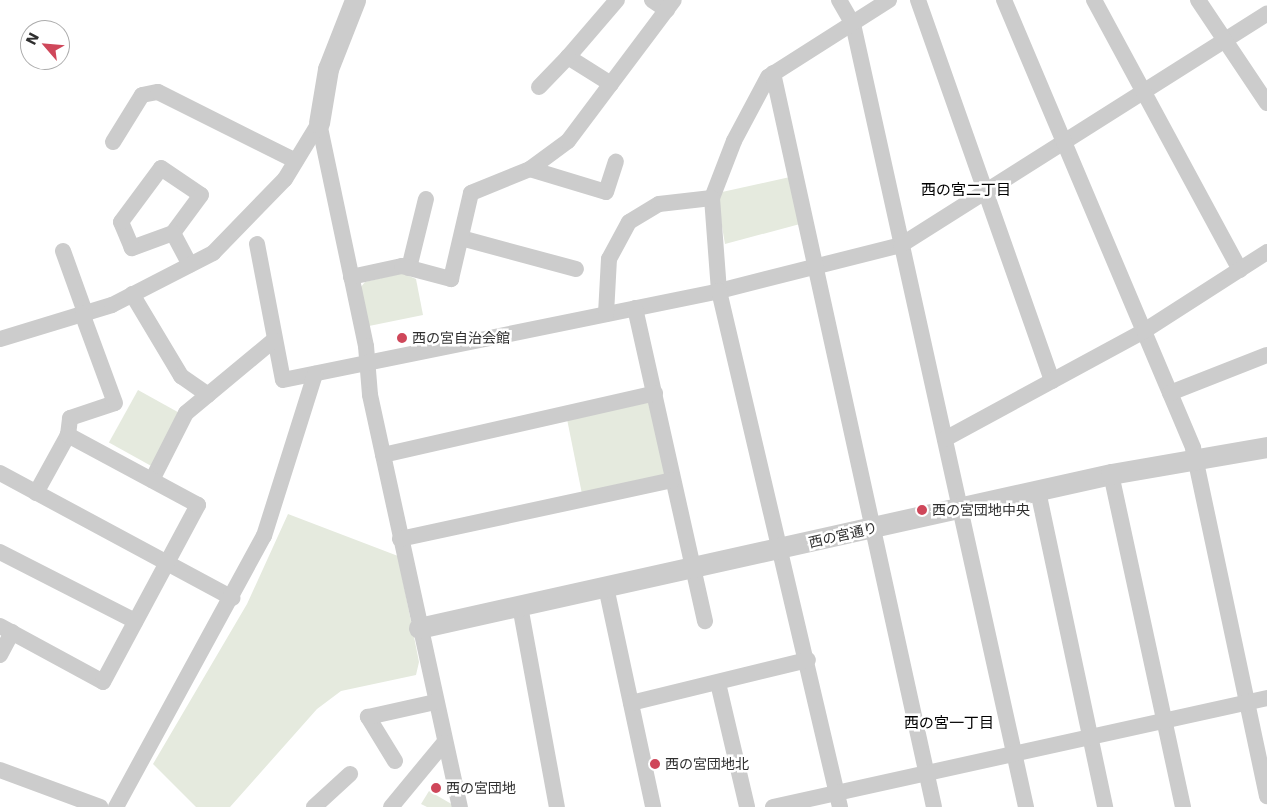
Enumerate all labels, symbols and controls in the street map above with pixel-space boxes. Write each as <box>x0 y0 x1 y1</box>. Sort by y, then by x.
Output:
north arrow <box>20 20 70 70</box>
text: N <box>23 30 42 47</box>
district label: 西の宮二丁目 <box>921 182 1011 200</box>
place label: 西の宮自治会館 <box>412 330 510 346</box>
marker: 西の宮自治会館 <box>396 332 408 344</box>
place label: 西の宮団地中央 <box>932 502 1030 518</box>
marker: 西の宮団地中央 <box>916 504 928 516</box>
street label: 西の宮通り <box>807 519 879 551</box>
district label: 西の宮一丁目 <box>904 715 994 733</box>
place label: 西の宮団地北 <box>665 756 749 772</box>
marker: 西の宮団地北 <box>649 758 661 770</box>
place label: 西の宮団地 <box>446 780 516 796</box>
marker: 西の宮団地 <box>430 782 442 794</box>

